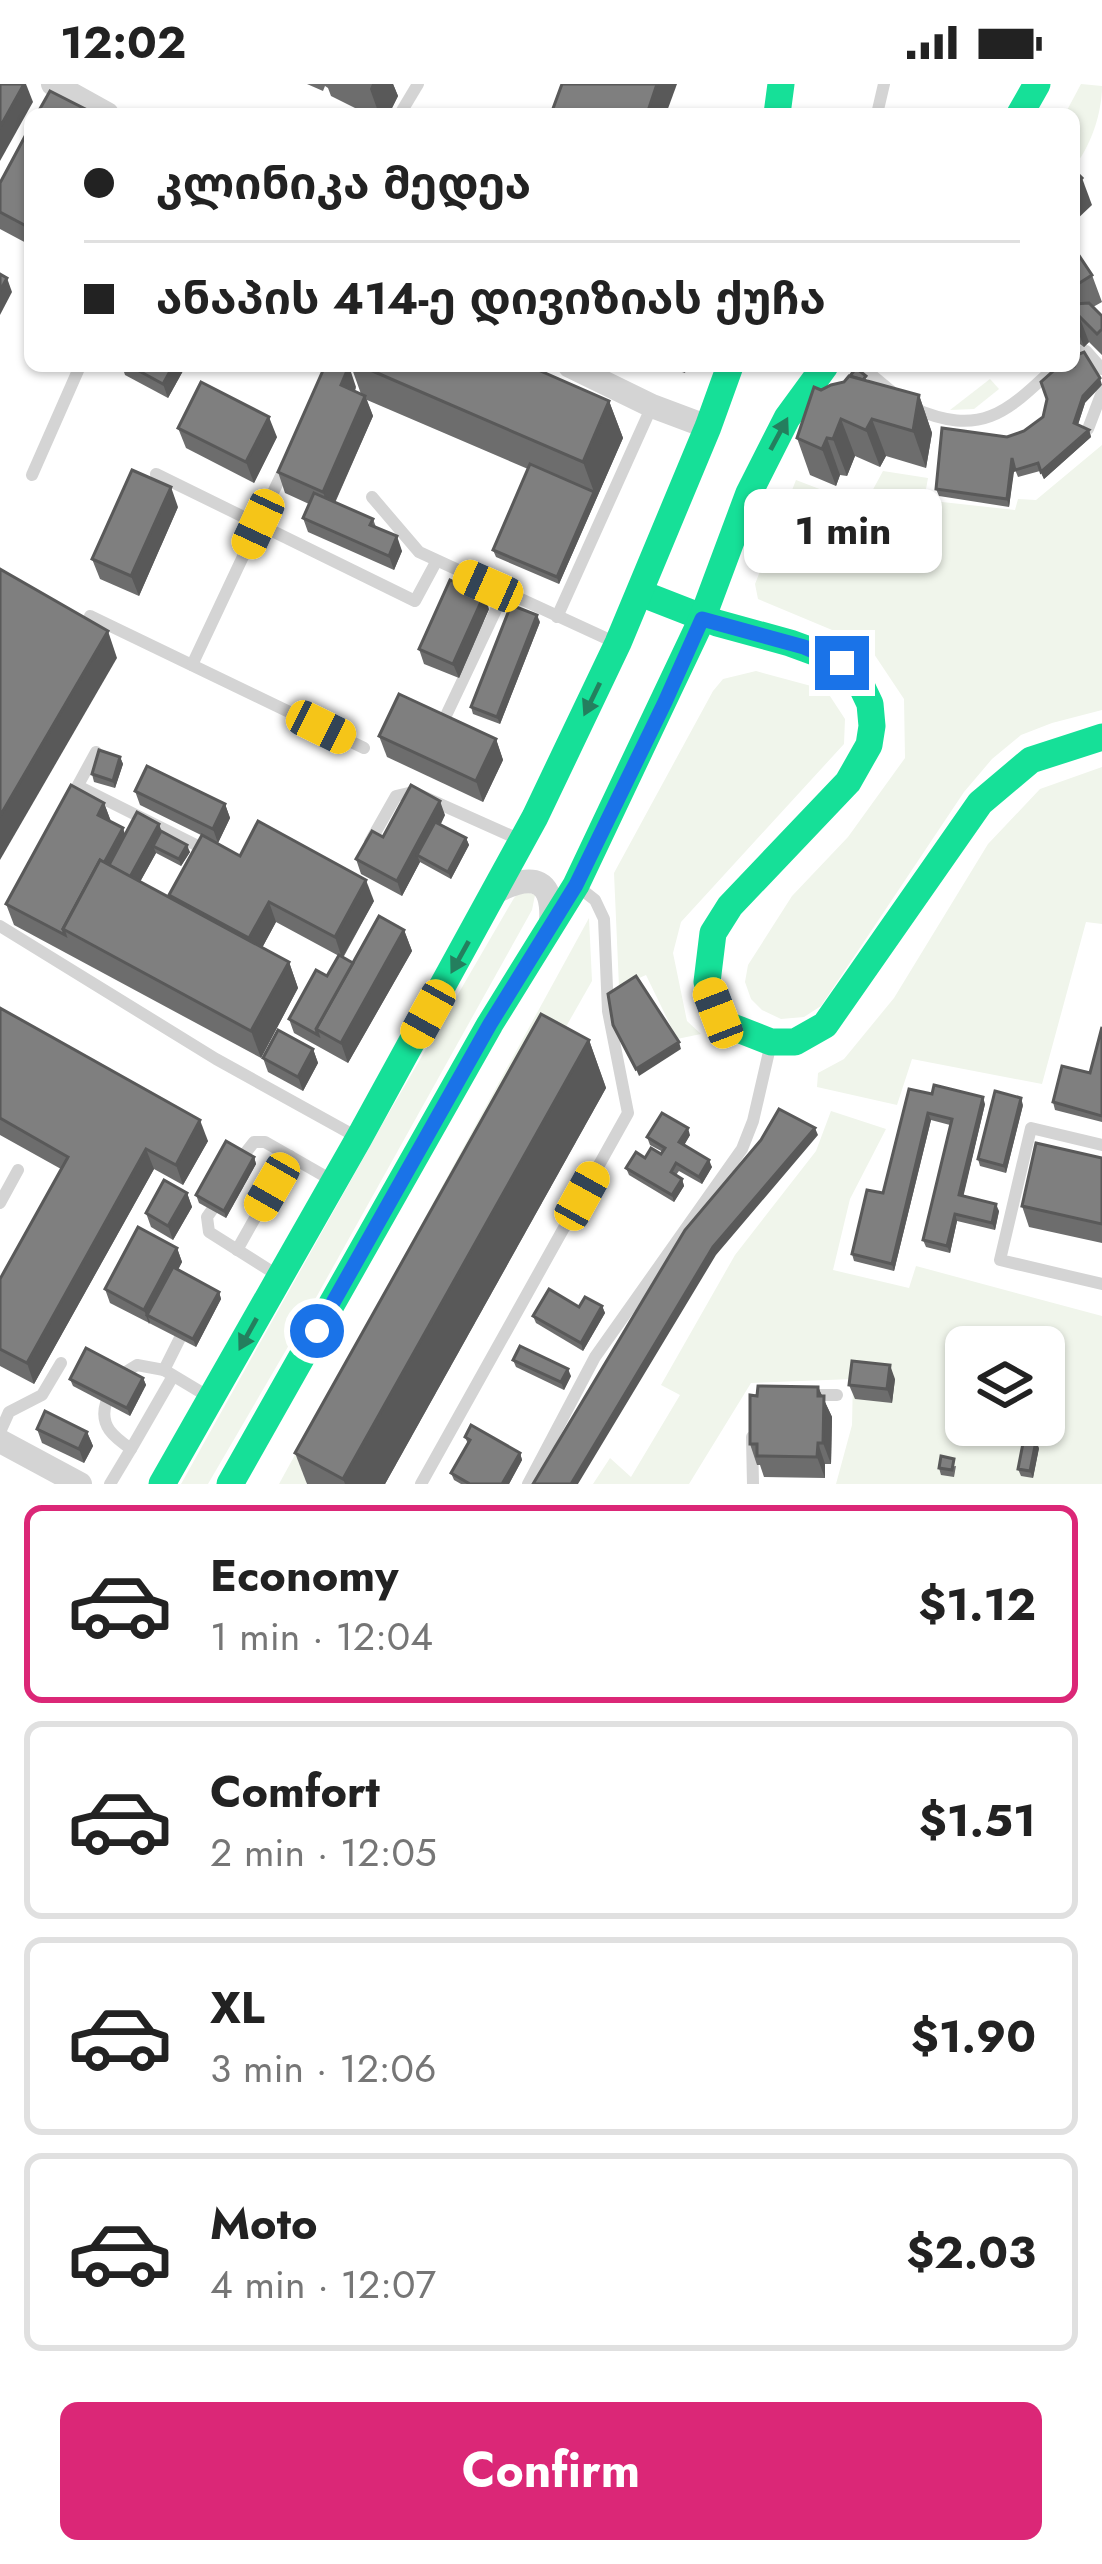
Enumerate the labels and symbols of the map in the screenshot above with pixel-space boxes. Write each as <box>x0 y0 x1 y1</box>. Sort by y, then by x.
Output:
one-way arrow <box>768 417 789 451</box>
car <box>226 484 290 564</box>
callout: 1 min <box>743 489 941 573</box>
car <box>448 555 528 617</box>
route end <box>815 636 869 690</box>
one-way arrow <box>582 682 602 717</box>
car <box>281 695 361 759</box>
one-way arrow <box>450 940 471 975</box>
car <box>688 973 748 1053</box>
car <box>395 974 461 1054</box>
car <box>238 1147 306 1227</box>
car <box>549 1156 615 1236</box>
route start <box>290 1304 344 1358</box>
one-way arrow <box>239 1317 260 1350</box>

